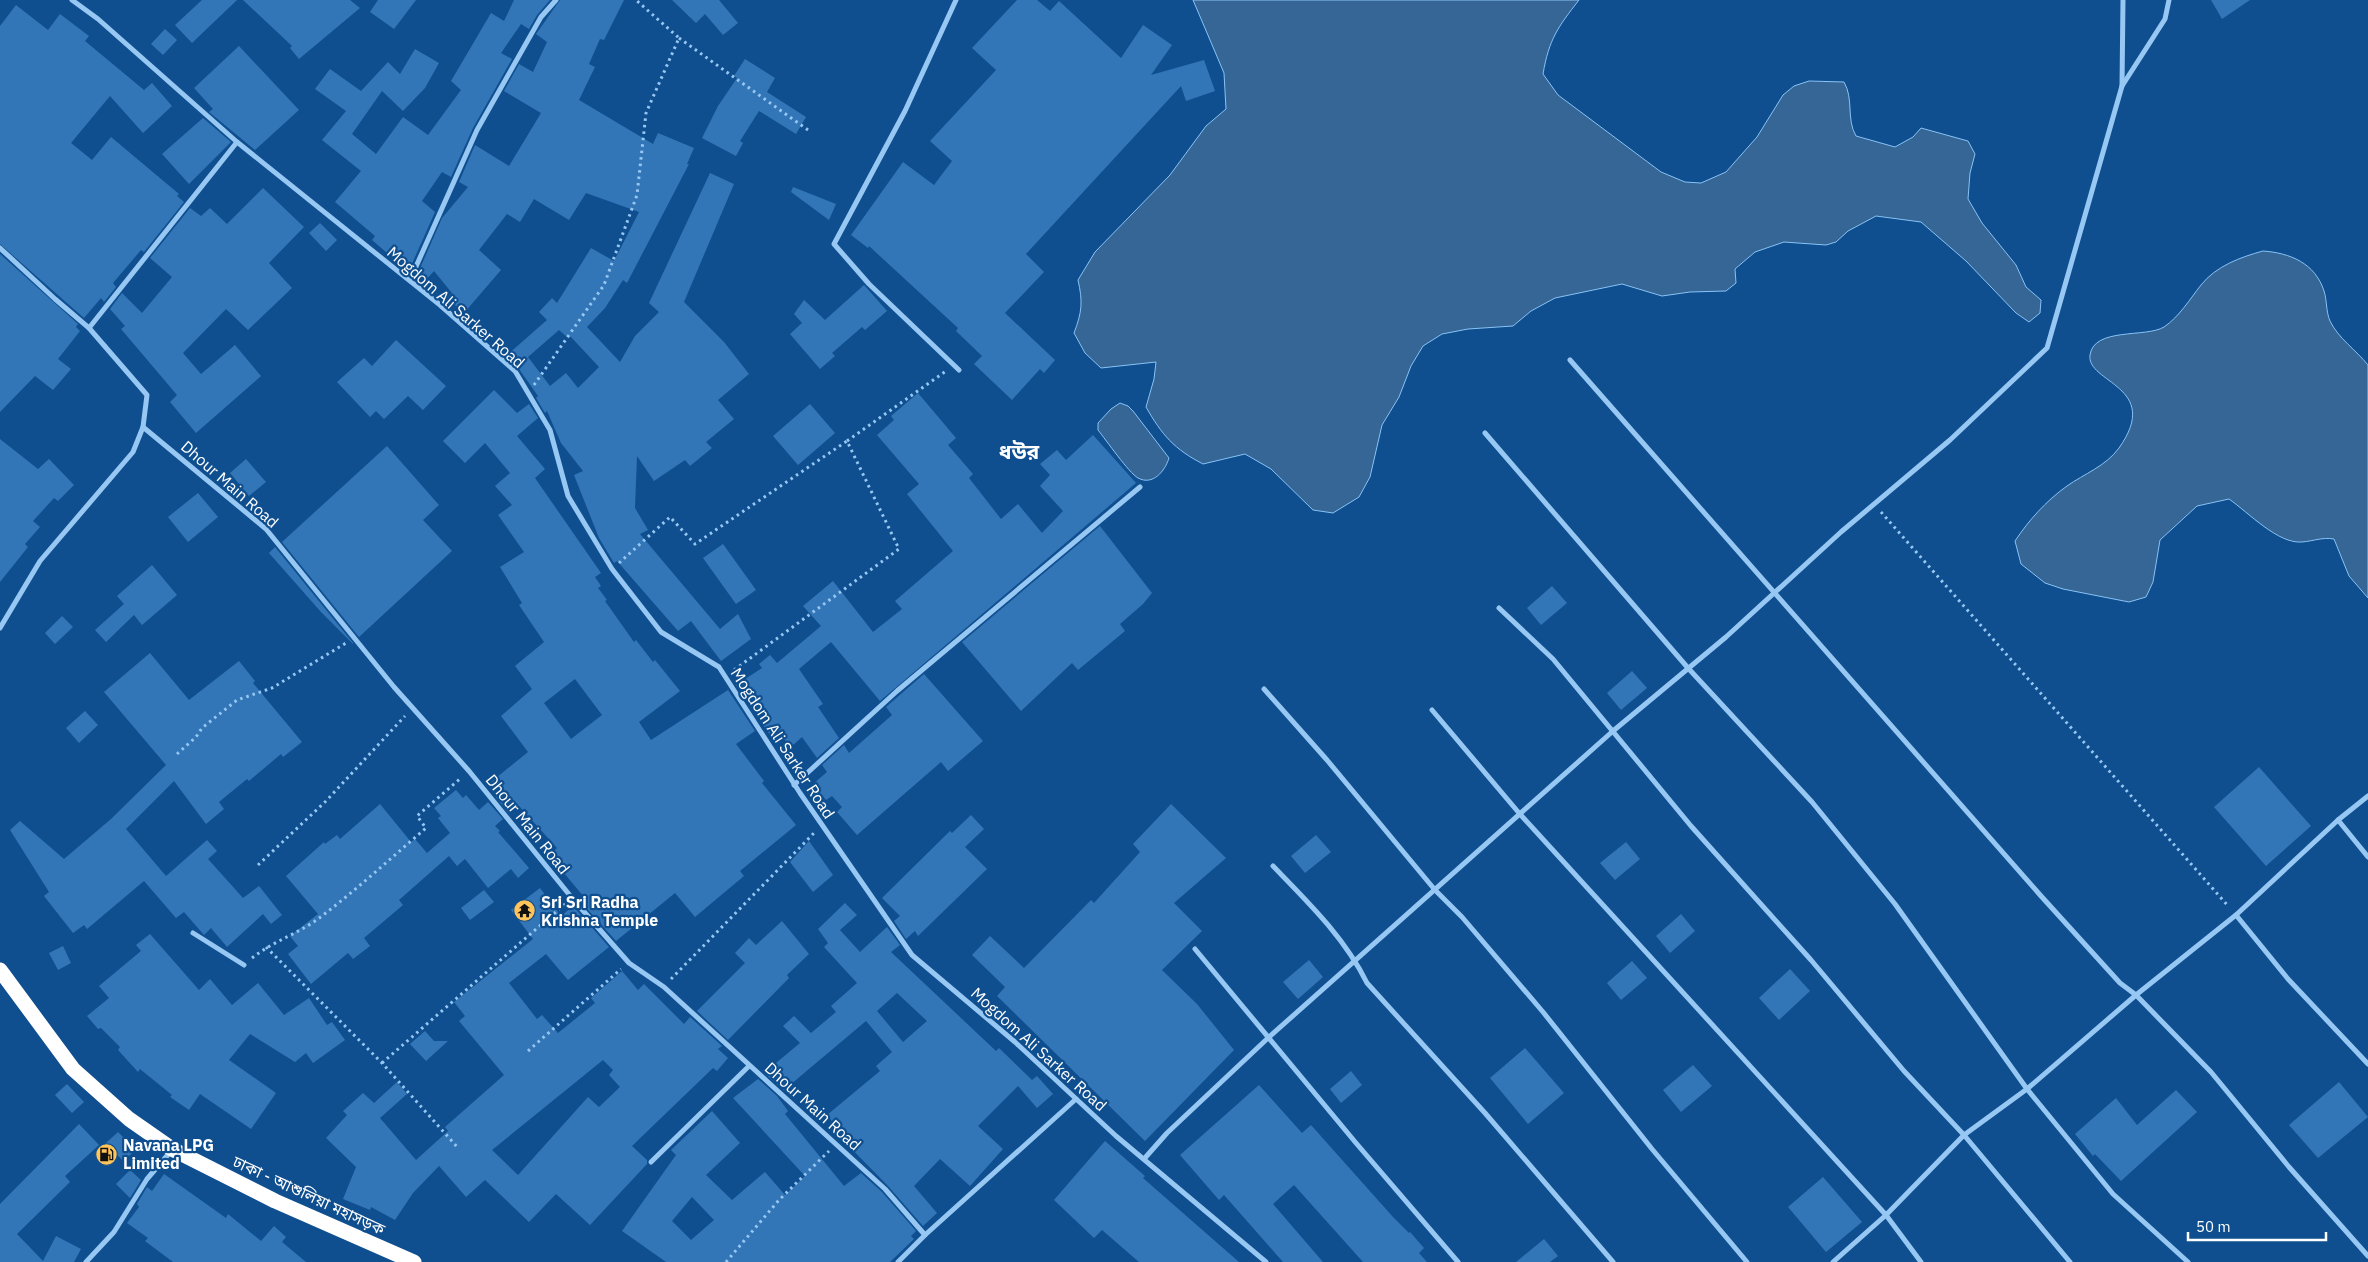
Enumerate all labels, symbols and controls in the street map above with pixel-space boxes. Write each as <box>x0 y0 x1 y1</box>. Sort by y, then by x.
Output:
street label: Mogdom Ali Sarker Road <box>383 242 529 372</box>
street label: Dhour Main Road <box>177 436 283 532</box>
district label: ধউর <box>999 437 1040 465</box>
street label: Mogdom Ali Sarker Road <box>727 664 839 822</box>
street label: Dhour Main Road <box>482 770 574 878</box>
place label: Sri Sri Radha Krishna Temple <box>541 892 658 930</box>
temple icon: Sri Sri Radha Krishna Temple <box>513 899 537 923</box>
street label: Mogdom Ali Sarker Road <box>967 983 1111 1115</box>
street label: Dhour Main Road <box>761 1058 865 1154</box>
place label: Navana LPG Limited <box>123 1135 214 1173</box>
fuel station icon: Navana LPG Limited <box>95 1142 119 1166</box>
street label: ঢাকা - আশুলিয়া মহাসড়ক <box>229 1151 389 1240</box>
scale bar <box>2188 1210 2326 1242</box>
text: 50 m <box>2196 1217 2231 1236</box>

